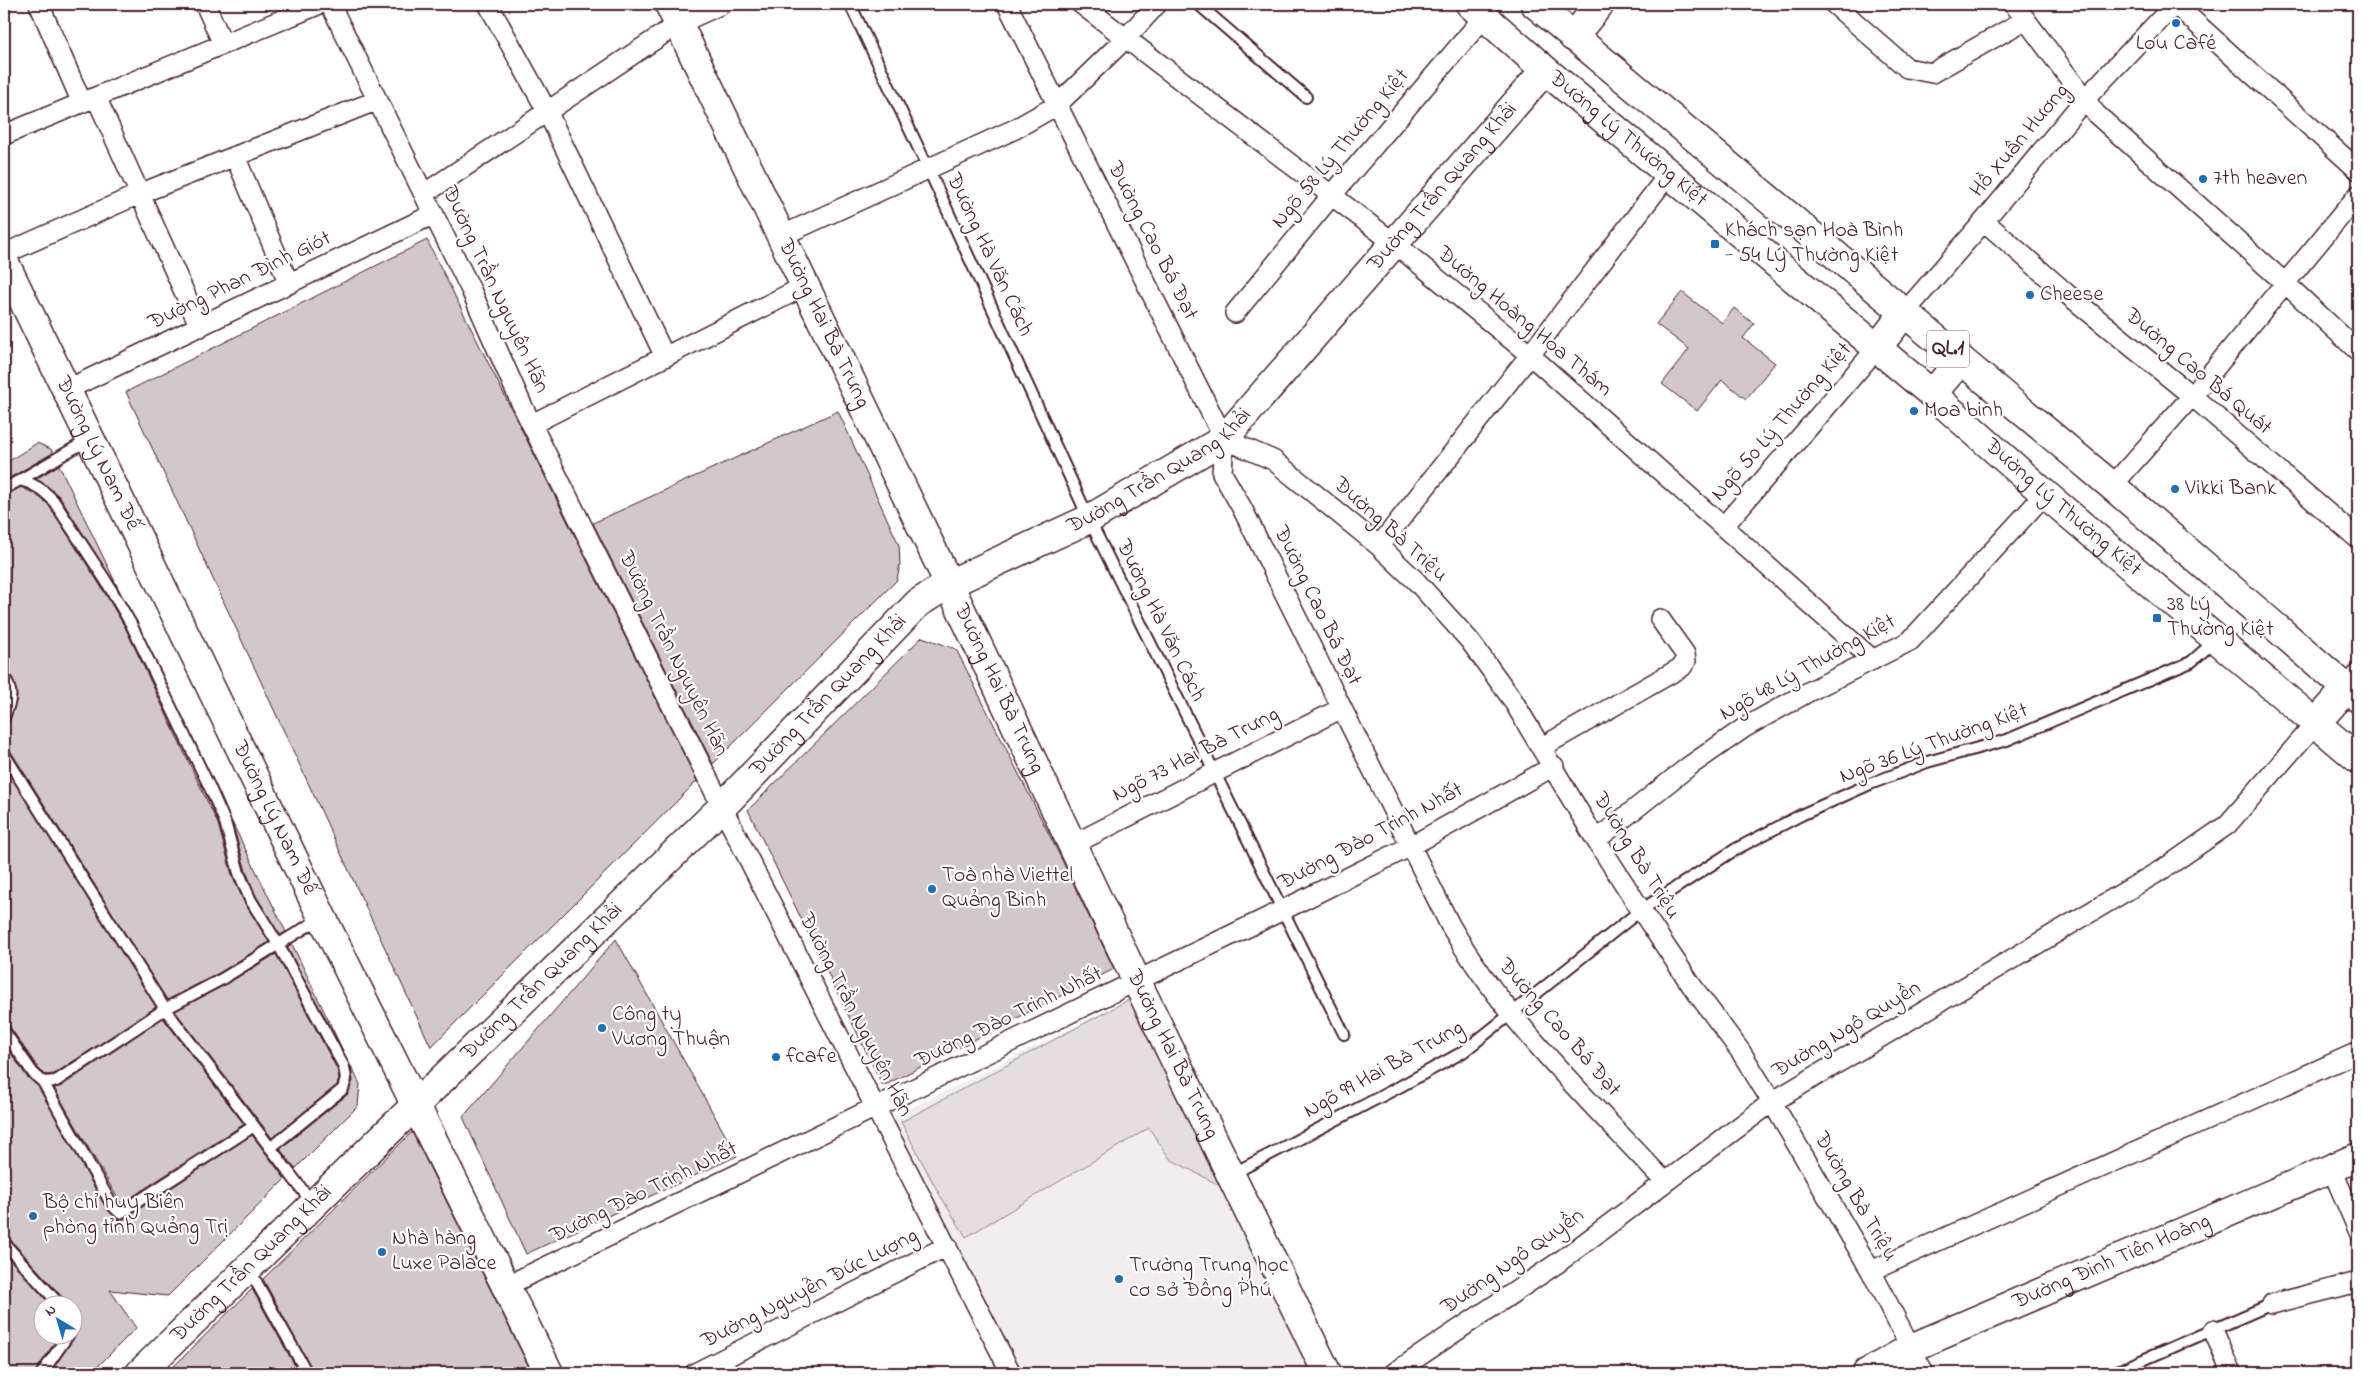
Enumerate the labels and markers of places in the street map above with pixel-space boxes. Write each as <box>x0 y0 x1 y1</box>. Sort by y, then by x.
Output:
marker: Lou Café <box>2170 17 2182 29</box>
place label: Lou Café <box>2136 28 2216 60</box>
place label: 7th heaven <box>2213 163 2307 195</box>
marker: 7th heaven <box>2197 173 2209 185</box>
place label: Khách sạn Hoà Bình - 54 Lý Thường Kiệt <box>1725 215 1903 273</box>
marker: Khách sạn Hoà Bình - 54 Lý Thường Kiệt <box>1709 238 1721 250</box>
place label: Cheese <box>2040 279 2103 311</box>
marker: Cheese <box>2024 289 2036 301</box>
place label: Moa binh <box>1924 395 2003 427</box>
marker: Moa binh <box>1908 405 1920 417</box>
place label: Vikki Bank <box>2184 473 2277 505</box>
marker: Vikki Bank <box>2169 483 2181 495</box>
place label: 38 Lý Thường Kiệt <box>2167 589 2274 647</box>
marker: 38 Lý Thường Kiệt <box>2151 612 2163 624</box>
place label: Toà nhà Viettel Quảng Bình <box>942 860 1073 918</box>
marker: Toà nhà Viettel Quảng Bình <box>926 883 938 895</box>
place label: Công ty Vương Thuận <box>611 999 730 1057</box>
marker: Công ty Vương Thuận <box>596 1022 608 1034</box>
place label: fcafe <box>786 1041 837 1073</box>
marker: fcafe <box>770 1051 782 1063</box>
place label: Bộ chỉ huy Biên phòng tỉnh Quảng Trị <box>42 1187 228 1245</box>
marker: Bộ chỉ huy Biên phòng tỉnh Quảng Trị <box>27 1210 39 1222</box>
place label: Nhà hàng Luxe Palace <box>392 1223 497 1280</box>
marker: Nhà hàng Luxe Palace <box>376 1246 388 1258</box>
place label: Trường Trung học cơ sở Đồng Phú <box>1129 1250 1289 1308</box>
marker: Trường Trung học cơ sở Đồng Phú <box>1113 1273 1125 1285</box>

